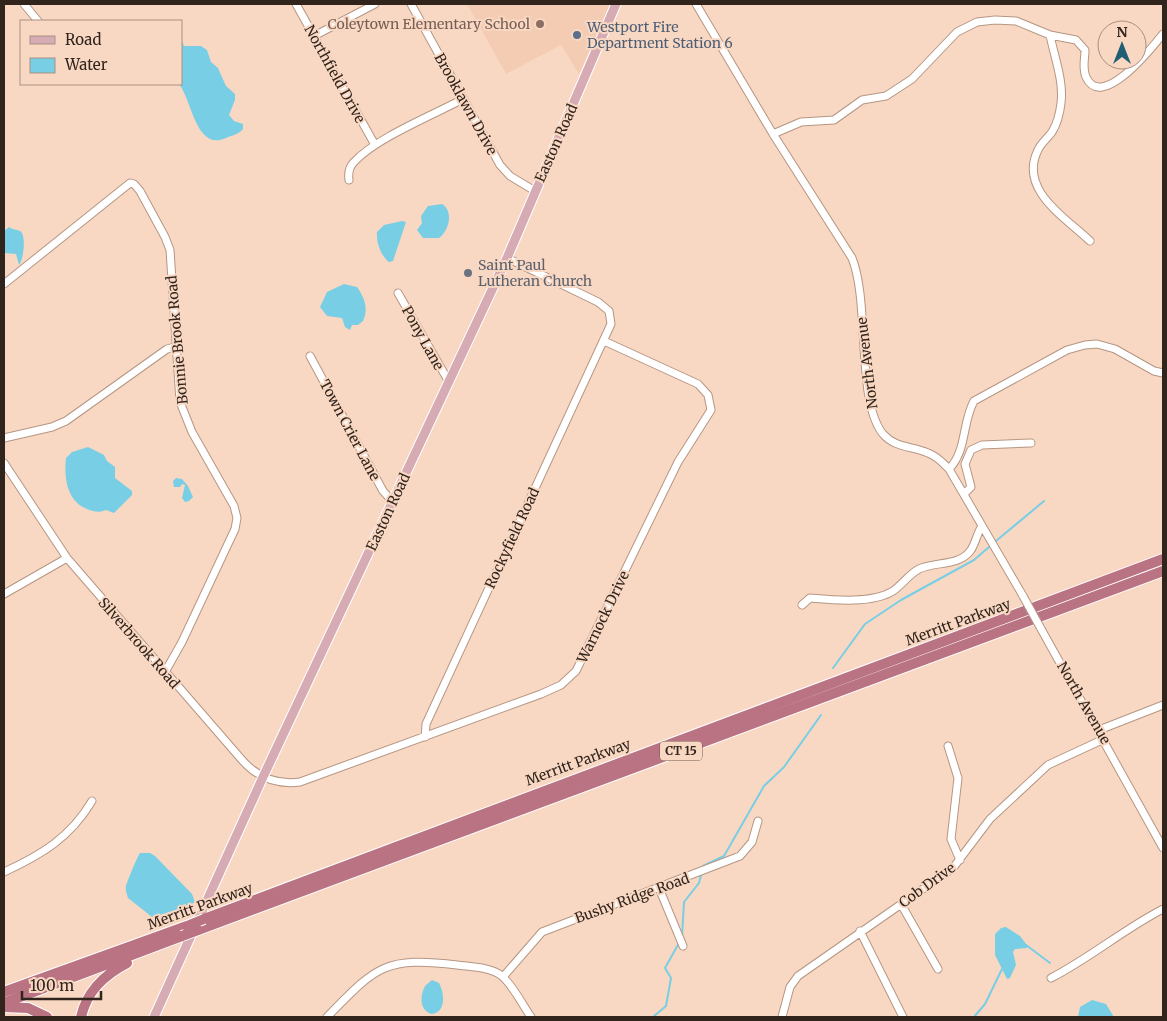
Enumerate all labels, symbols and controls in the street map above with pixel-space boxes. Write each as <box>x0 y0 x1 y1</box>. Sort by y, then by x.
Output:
place label: Coleytown Elementary School <box>328 15 531 33</box>
marker: Coleytown Elementary School <box>534 18 546 30</box>
place label: Westport Fire Department Station 6 <box>586 18 733 52</box>
legend <box>20 20 182 85</box>
north arrow <box>1097 20 1147 70</box>
street label: Northfield Drive <box>301 22 369 126</box>
text: N <box>1116 23 1128 41</box>
marker: Westport Fire Department Station 6 <box>571 29 583 41</box>
text: Road <box>65 30 101 49</box>
street label: Brooklawn Drive <box>431 50 501 158</box>
text: Water <box>64 55 108 74</box>
street label: Easton Road <box>531 101 581 185</box>
place label: Saint Paul Lutheran Church <box>478 256 592 290</box>
marker: Saint Paul Lutheran Church <box>462 267 474 279</box>
street label: Bonnie Brook Road <box>162 274 192 405</box>
street label: Pony Lane <box>398 303 448 373</box>
street label: North Avenue <box>852 316 882 410</box>
street label: Town Crier Lane <box>316 376 384 484</box>
street label: Easton Road <box>362 470 414 554</box>
street label: Rockyfield Road <box>481 484 544 591</box>
street label: Warnock Drive <box>572 568 633 667</box>
street label: Silverbrook Road <box>94 594 184 693</box>
street label: Merritt Parkway <box>903 594 1014 649</box>
street label: North Avenue <box>1053 659 1115 747</box>
street label: Merritt Parkway <box>523 734 634 789</box>
road number: CT 15 <box>660 741 702 760</box>
street label: Cob Drive <box>895 859 959 911</box>
street label: Bushy Ridge Road <box>572 869 692 927</box>
street label: Merritt Parkway <box>145 878 256 933</box>
scale bar <box>22 968 101 1000</box>
text: 100 m <box>30 976 74 995</box>

